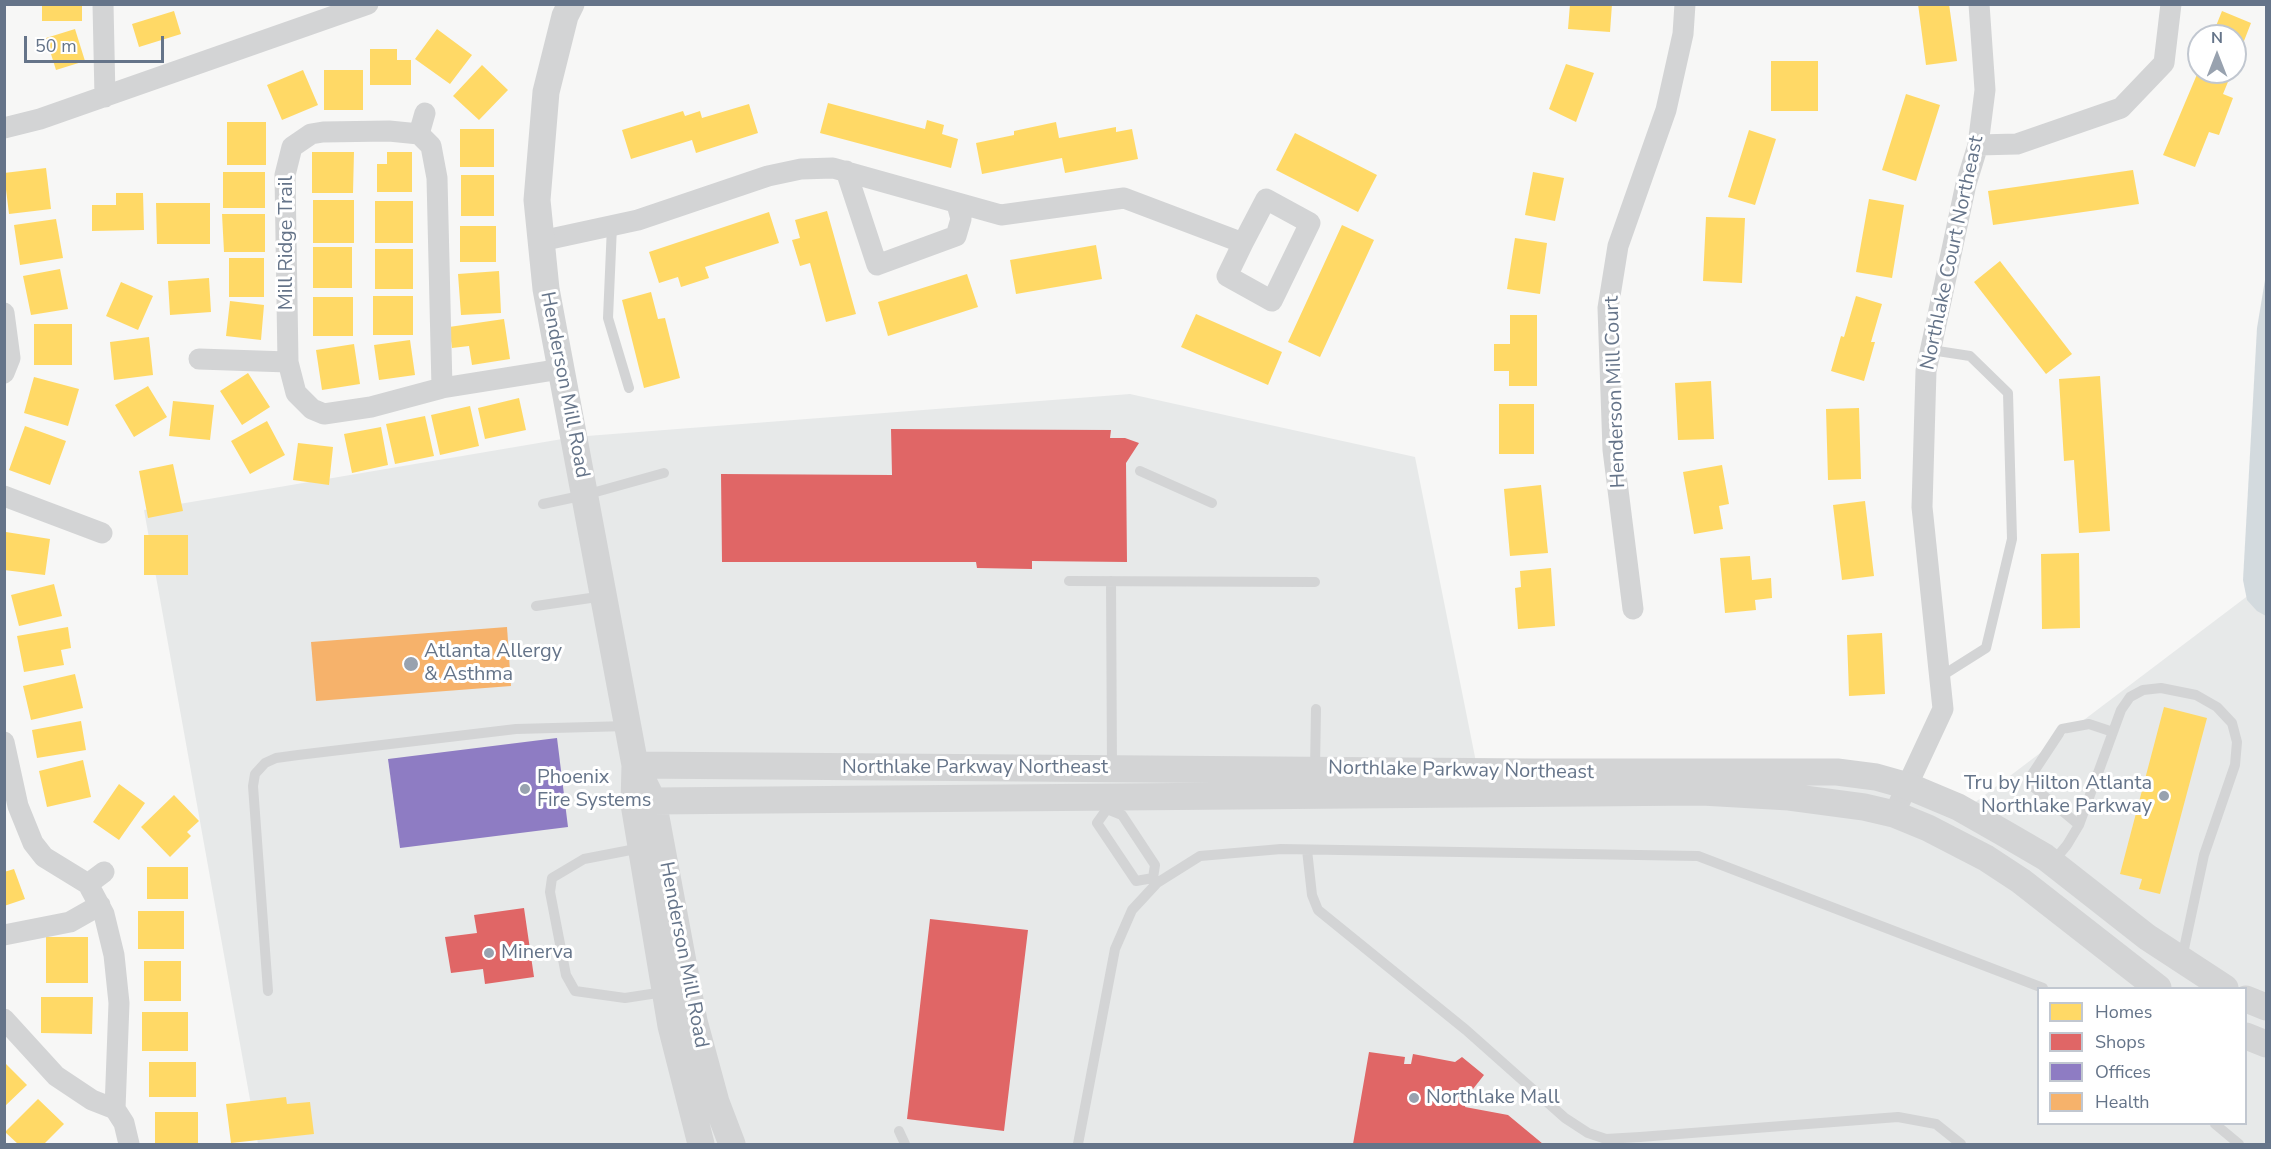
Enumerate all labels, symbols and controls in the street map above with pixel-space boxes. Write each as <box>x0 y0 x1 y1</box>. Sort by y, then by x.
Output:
scale bar <box>27 24 166 62</box>
north arrow <box>2187 24 2247 84</box>
text: N <box>2211 27 2223 49</box>
text: 50 m <box>35 34 77 58</box>
street label: Northlake Court Northeast <box>1916 134 1990 372</box>
street label: Mill Ridge Trail <box>275 176 299 310</box>
street label: Henderson Mill Road <box>534 290 594 480</box>
street label: Henderson Mill Court <box>1601 295 1631 489</box>
place label: Atlanta Allergy & Asthma <box>424 640 562 687</box>
marker: Atlanta Allergy & Asthma <box>402 655 420 673</box>
street label: Northlake Parkway Northeast <box>842 756 1108 780</box>
street label: Northlake Parkway Northeast <box>1328 757 1594 785</box>
place label: Phoenix Fire Systems <box>537 766 651 813</box>
place label: Tru by Hilton Atlanta Northlake Parkway <box>1964 772 2152 819</box>
marker: Phoenix Fire Systems <box>518 782 532 796</box>
marker: Tru by Hilton Atlanta Northlake Parkway <box>2157 789 2171 803</box>
street label: Henderson Mill Road <box>653 860 713 1050</box>
place label: Minerva <box>501 941 573 965</box>
marker: Minerva <box>482 946 496 960</box>
legend <box>2037 987 2247 1125</box>
text: Homes <box>2095 1000 2152 1024</box>
text: Shops <box>2095 1030 2145 1054</box>
text: Offices <box>2095 1060 2151 1084</box>
place label: Northlake Mall <box>1426 1086 1560 1110</box>
text: Health <box>2095 1090 2150 1114</box>
marker: Northlake Mall <box>1407 1091 1421 1105</box>

